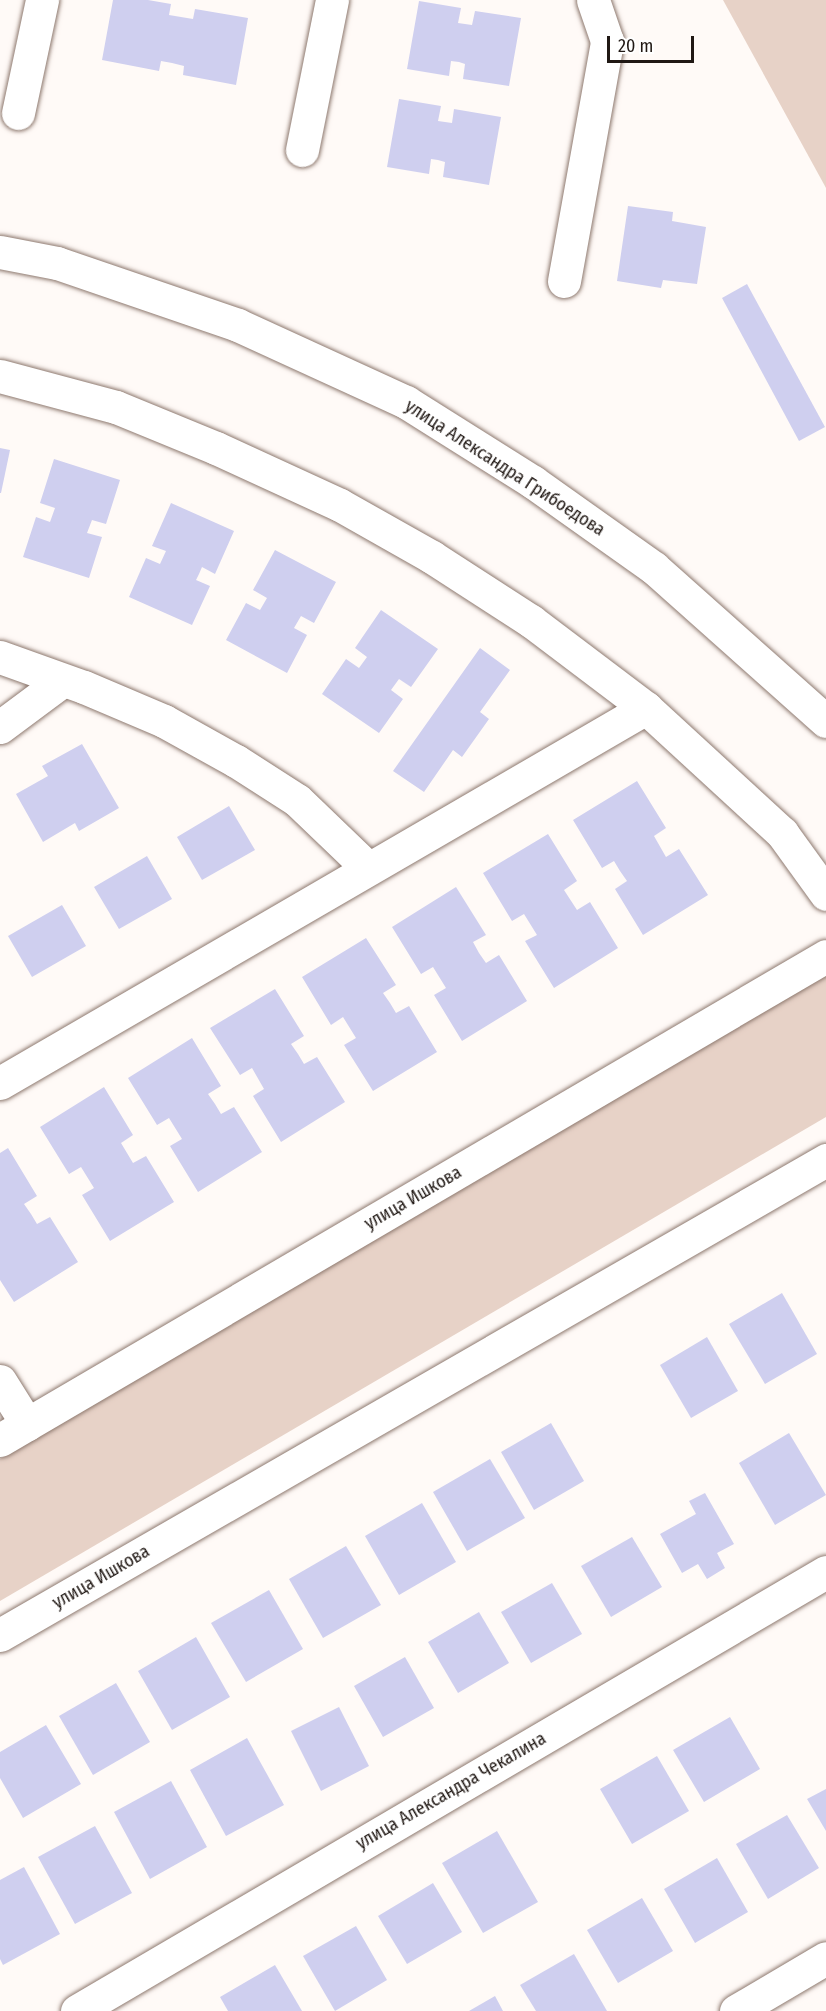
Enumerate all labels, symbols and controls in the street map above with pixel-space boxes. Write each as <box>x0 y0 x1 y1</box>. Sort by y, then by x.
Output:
scale bar <box>610 24 697 62</box>
text: 20 m <box>618 35 653 57</box>
street label: улица Александра Грибоедова <box>401 395 609 541</box>
street label: улица Ишкова <box>361 1162 465 1234</box>
street label: улица Ишкова <box>49 1541 153 1613</box>
street label: улица Александра Чекалина <box>352 1728 550 1854</box>

